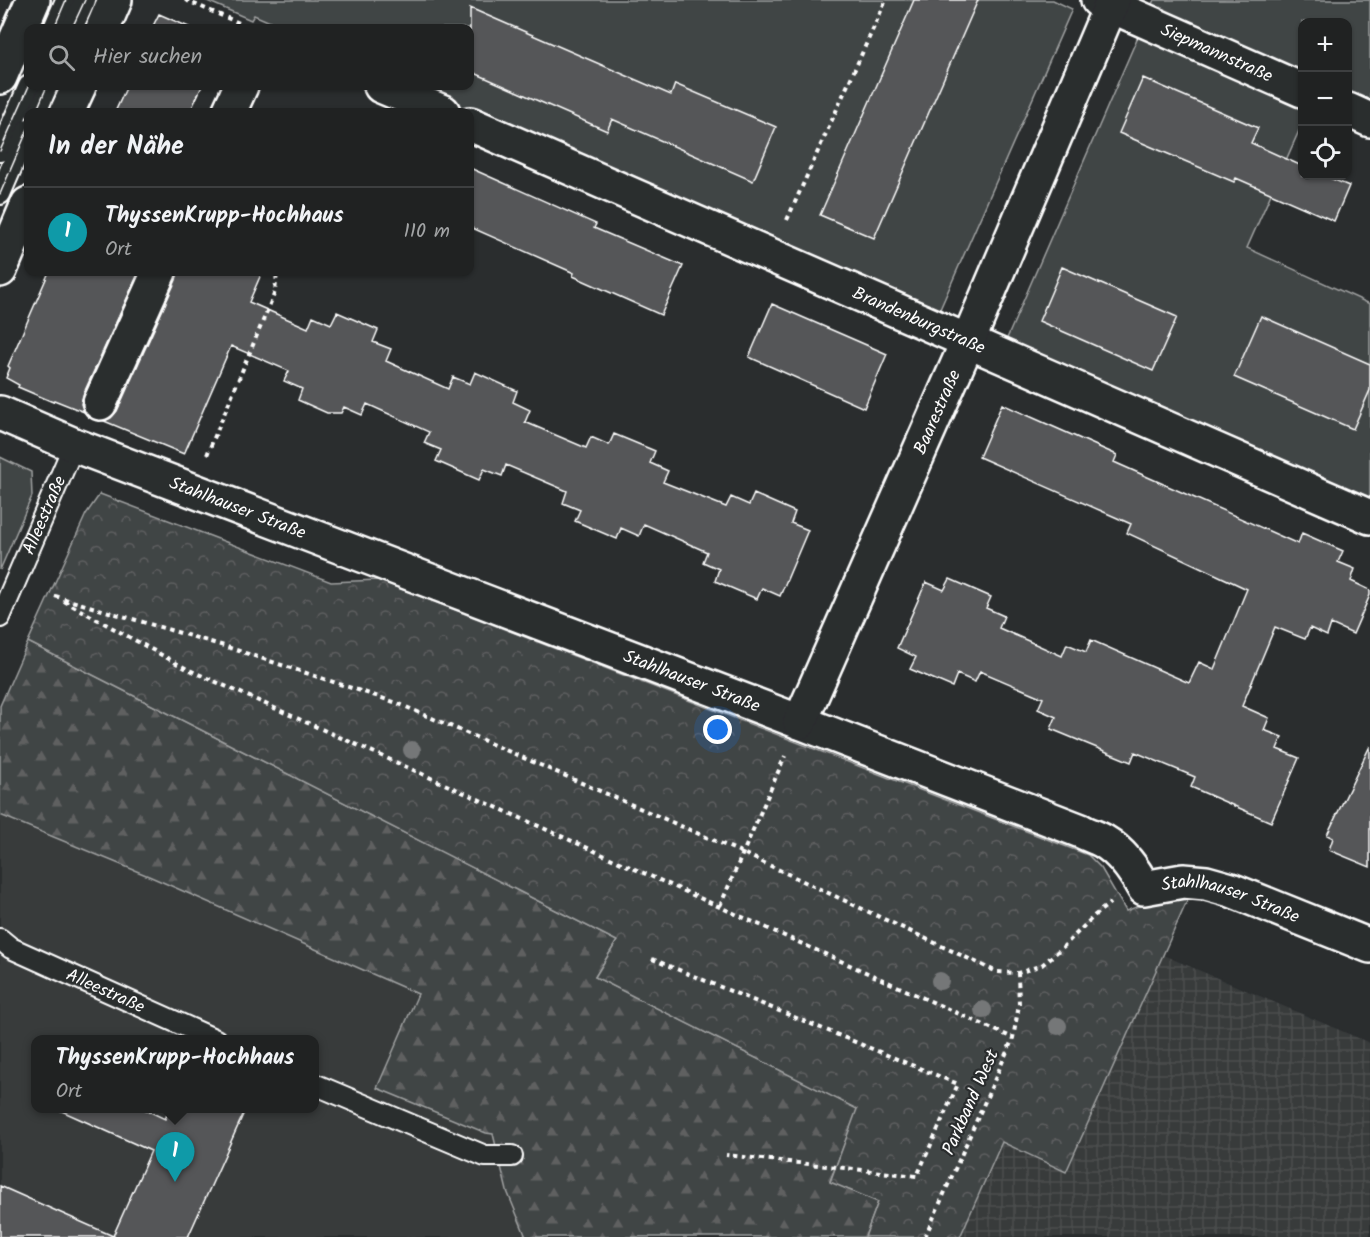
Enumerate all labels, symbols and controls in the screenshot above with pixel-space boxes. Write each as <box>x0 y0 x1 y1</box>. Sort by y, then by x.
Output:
street label: Siepmannstraße <box>1155 16 1277 91</box>
map controls <box>1298 18 1352 180</box>
button: + <box>1298 18 1352 72</box>
search box <box>24 24 474 90</box>
text: Hier suchen <box>93 40 202 75</box>
icon: search <box>45 41 78 74</box>
button: − <box>1298 72 1352 126</box>
text: In der Nähe <box>48 126 184 168</box>
button: locate <box>1298 126 1352 180</box>
text: ThyssenKrupp-Hochhaus <box>105 199 344 234</box>
text: 1 <box>64 216 71 248</box>
text: 110 m <box>404 216 450 248</box>
text: Ort <box>105 234 132 266</box>
street label: Brandenburgstraße <box>847 280 990 363</box>
street label: Baarestraße <box>907 365 970 460</box>
street label: Stahlhauser Straße <box>165 470 310 548</box>
street label: Alleestraße <box>15 471 75 560</box>
street label: Stahlhauser Straße <box>619 643 764 721</box>
your location <box>703 715 732 744</box>
street label: Stahlhauser Straße <box>1159 868 1304 932</box>
street label: Alleestraße <box>61 961 149 1022</box>
popup <box>31 1035 319 1113</box>
text: ThyssenKrupp-Hochhaus <box>56 1041 294 1076</box>
street label: Parkband West <box>935 1044 1008 1160</box>
text: Ort <box>56 1076 82 1108</box>
pin: 1 <box>156 1132 195 1182</box>

